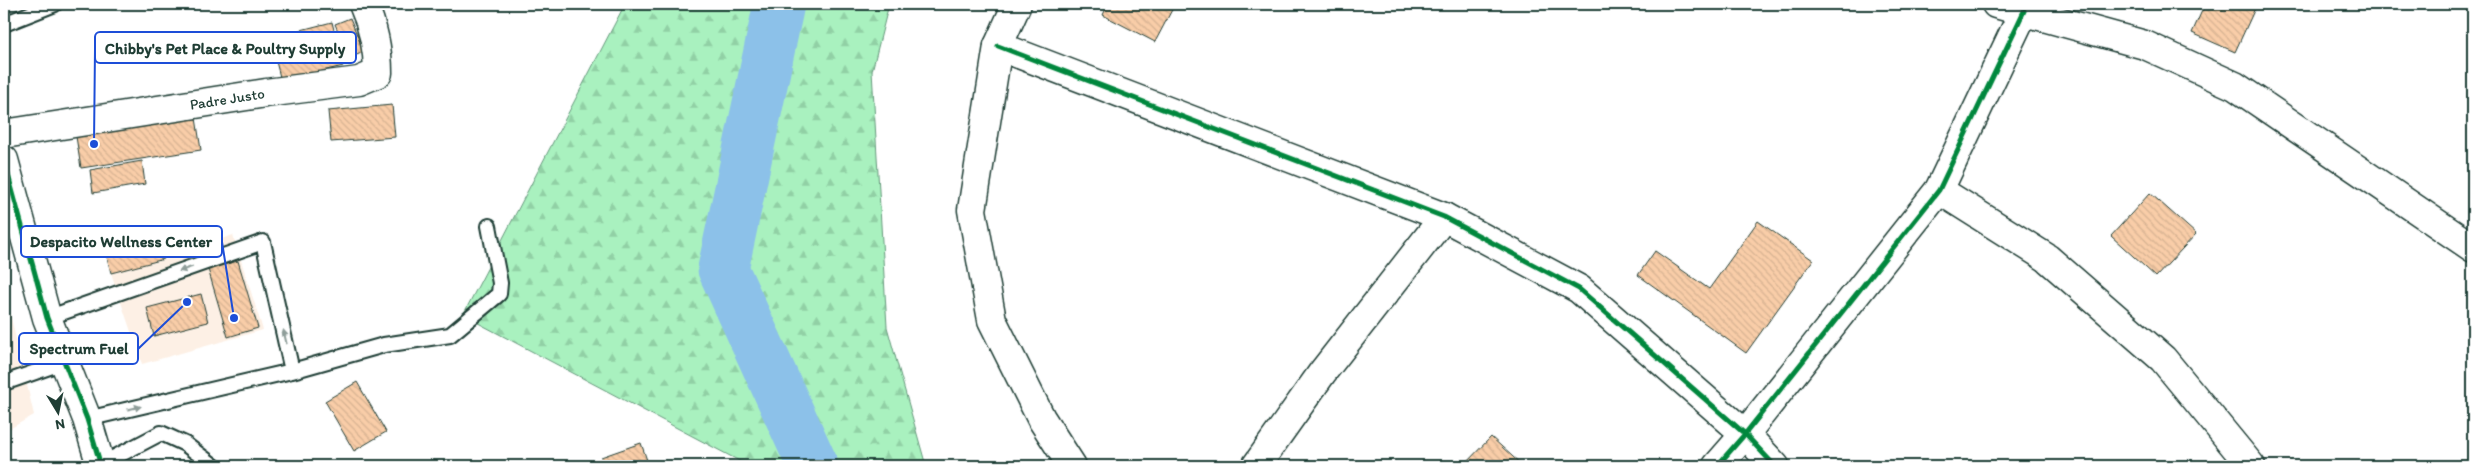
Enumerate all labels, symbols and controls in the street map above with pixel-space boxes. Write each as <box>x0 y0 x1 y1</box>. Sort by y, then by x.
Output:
callout: Chibby's Pet Place & Poultry Supply <box>95 32 356 63</box>
text: Chibby's Pet Place & Poultry Supply <box>105 39 346 59</box>
street label: Padre Justo <box>188 84 266 114</box>
callout: Despacito Wellness Center <box>21 226 222 257</box>
text: Despacito Wellness Center <box>30 232 213 252</box>
one-way arrow <box>179 266 194 273</box>
one-way arrow <box>281 330 289 345</box>
callout: Spectrum Fuel <box>19 333 138 364</box>
text: Spectrum Fuel <box>29 339 129 359</box>
north arrow <box>32 388 82 438</box>
one-way arrow <box>127 404 142 412</box>
text: N <box>54 415 66 434</box>

